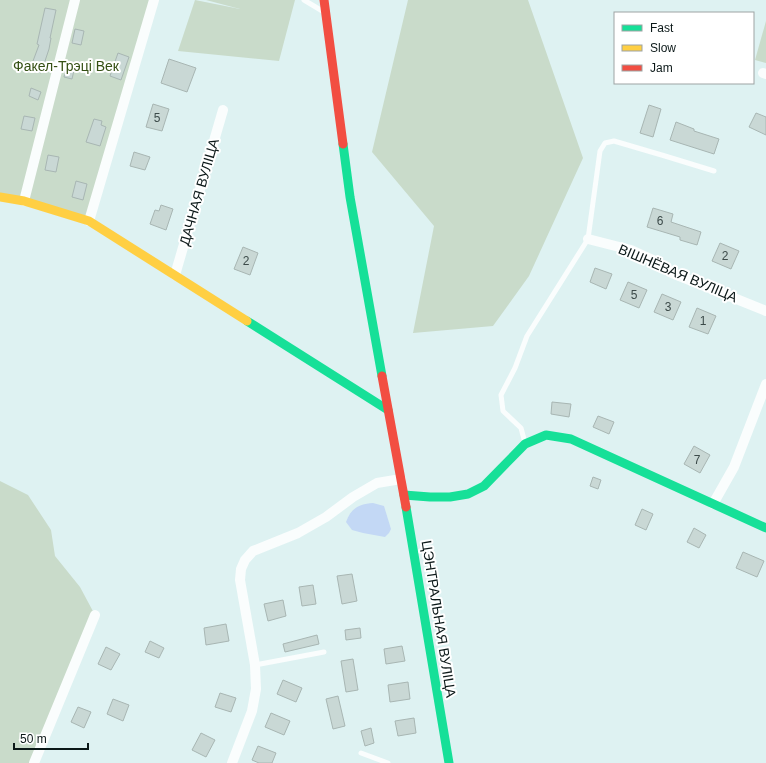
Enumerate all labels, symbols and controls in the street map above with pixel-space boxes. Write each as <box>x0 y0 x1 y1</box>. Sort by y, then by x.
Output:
legend <box>614 12 754 84</box>
text: Fast <box>650 21 674 35</box>
text: Slow <box>650 41 676 55</box>
park label: Факел-Трэці Век <box>13 58 120 74</box>
text: Jam <box>650 61 673 75</box>
house number: 5 <box>154 111 161 125</box>
street label: ДАЧНАЯ ВУЛІЦА <box>176 136 222 247</box>
house number: 6 <box>657 214 664 228</box>
street label: ВІШНЁВАЯ ВУЛІЦА <box>616 241 741 306</box>
house number: 2 <box>722 249 729 263</box>
house number: 2 <box>243 254 250 268</box>
house number: 5 <box>631 288 638 302</box>
house number: 3 <box>665 300 672 314</box>
house number: 1 <box>700 314 707 328</box>
house number: 7 <box>694 453 701 467</box>
street label: ЦЭНТРАЛЬНАЯ ВУЛІЦА <box>419 539 459 699</box>
scale bar <box>14 725 88 751</box>
text: 50 m <box>20 732 47 746</box>

